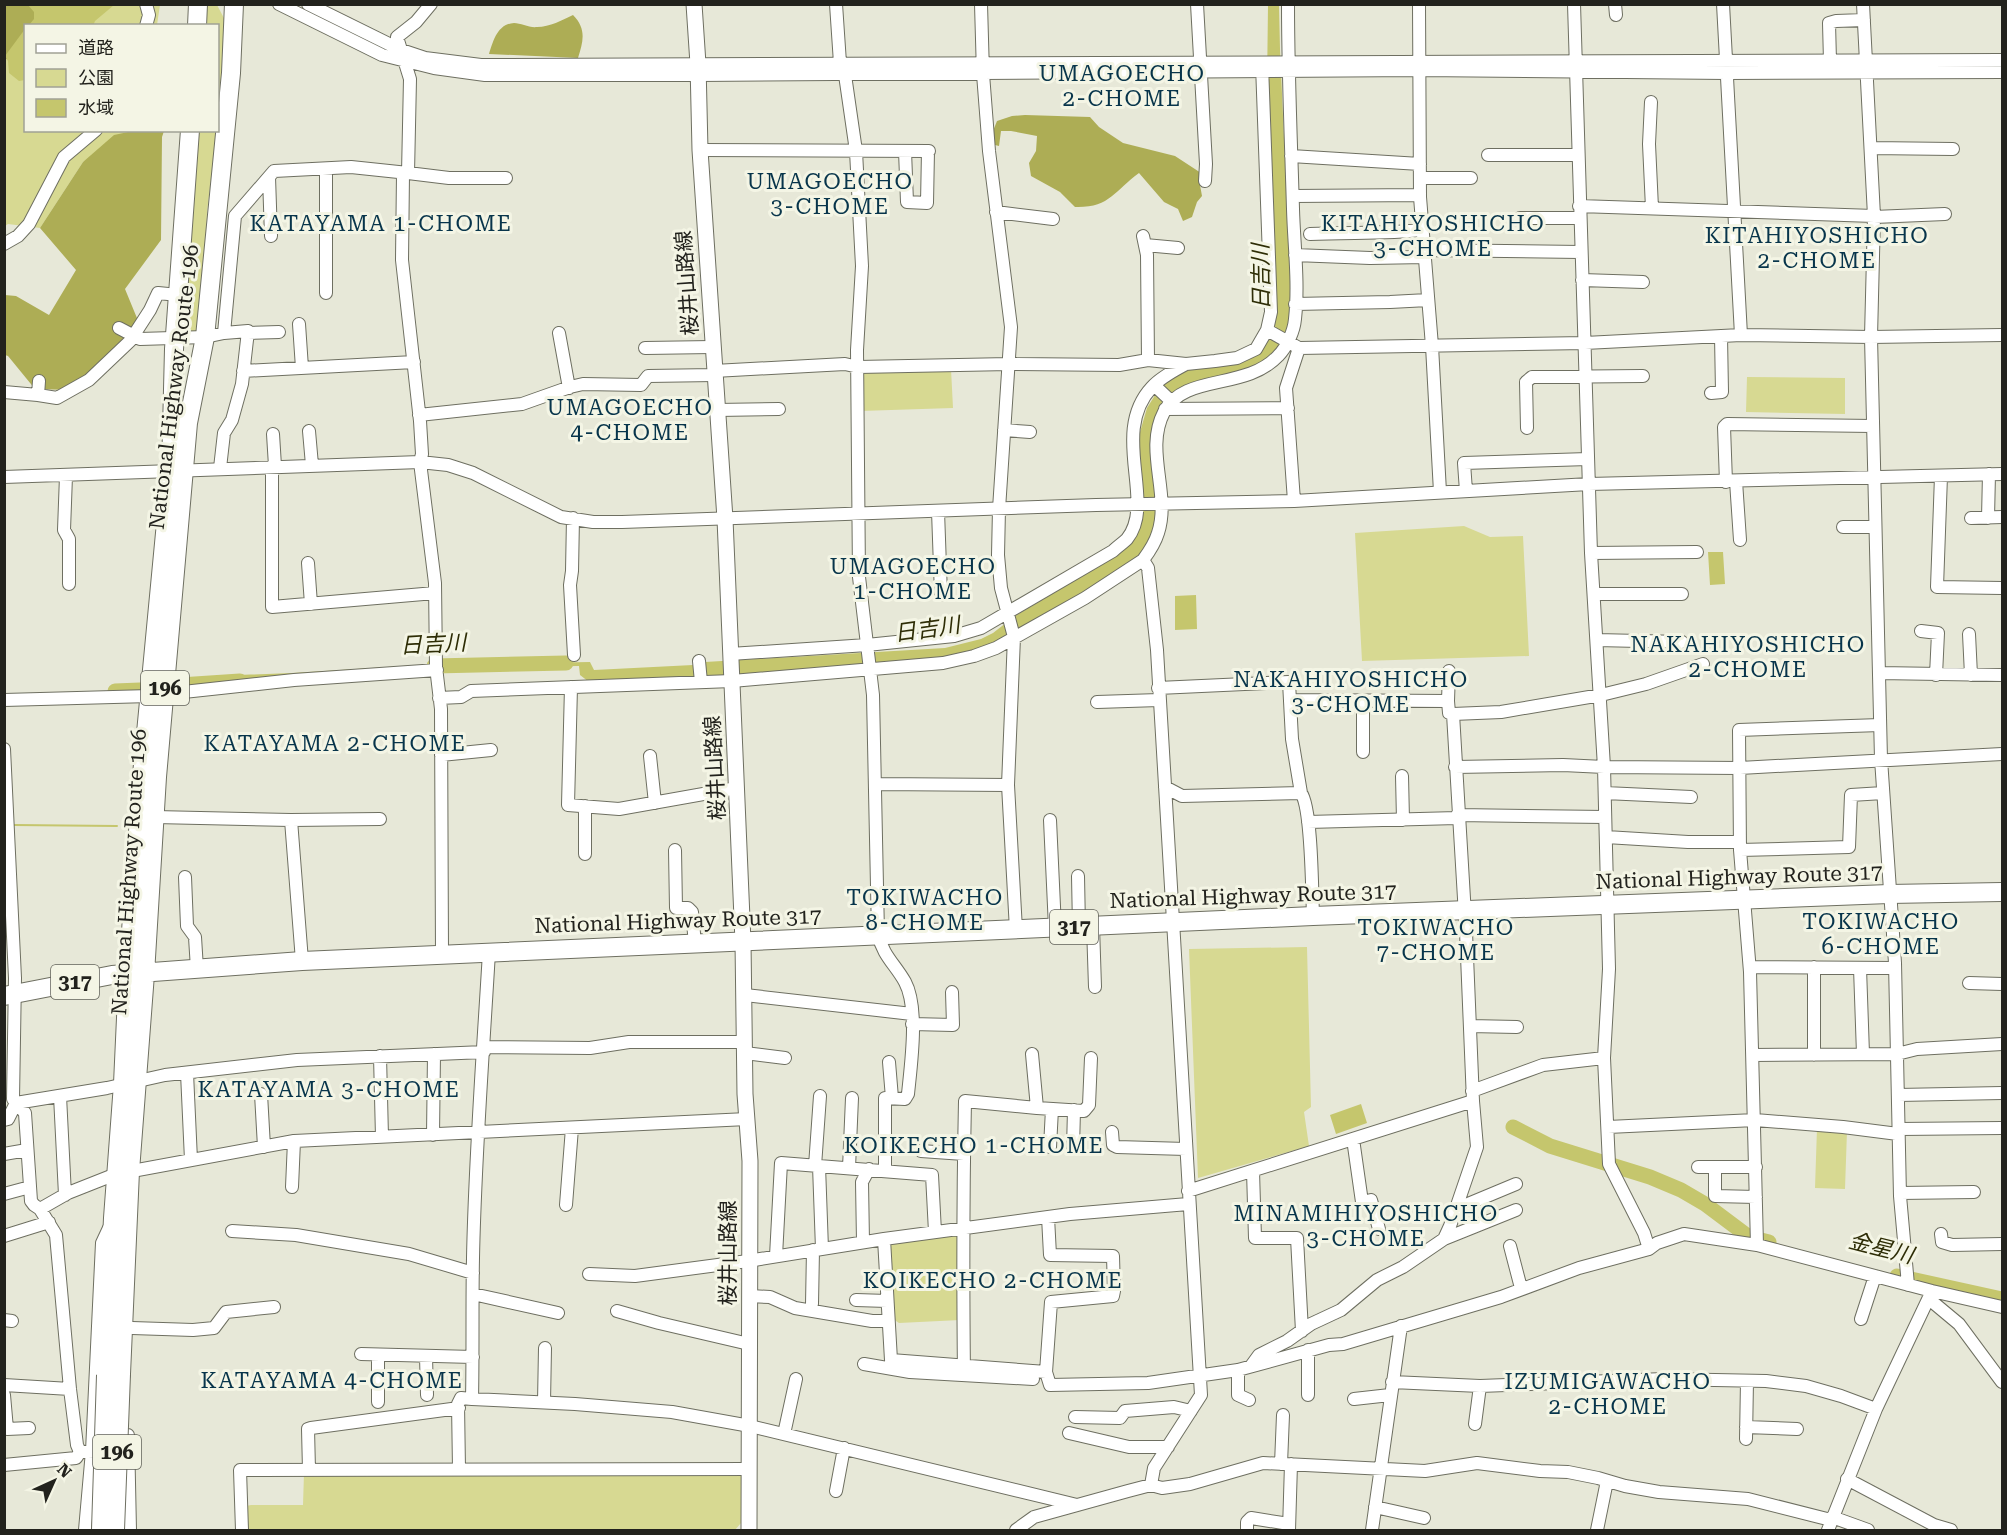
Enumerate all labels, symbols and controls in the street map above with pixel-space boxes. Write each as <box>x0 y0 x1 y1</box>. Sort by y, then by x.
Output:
legend <box>24 24 219 132</box>
text: 道路 <box>78 37 114 58</box>
district label: UMAGOECHO 2-CHOME <box>1038 61 1206 111</box>
text: 公園 <box>78 67 114 88</box>
text: 水域 <box>78 97 114 118</box>
district label: UMAGOECHO 3-CHOME <box>746 169 914 219</box>
district label: KATAYAMA 1-CHOME <box>250 211 512 236</box>
district label: KITAHIYOSHICHO 3-CHOME <box>1321 211 1545 261</box>
district label: KITAHIYOSHICHO 2-CHOME <box>1705 223 1929 273</box>
street label: 桜井山路線 <box>671 230 703 336</box>
water label: 日吉川 <box>1248 242 1274 310</box>
street label: National Highway Route 196 <box>145 243 203 531</box>
district label: UMAGOECHO 4-CHOME <box>546 395 714 445</box>
district label: UMAGOECHO 1-CHOME <box>829 554 997 604</box>
water label: 日吉川 <box>893 612 963 646</box>
water label: 日吉川 <box>399 630 469 658</box>
district label: NAKAHIYOSHICHO 2-CHOME <box>1630 632 1866 682</box>
district label: NAKAHIYOSHICHO 3-CHOME <box>1233 667 1469 717</box>
road number: 196 <box>141 671 189 705</box>
street label: 桜井山路線 <box>700 715 730 821</box>
street label: National Highway Route 196 <box>107 728 151 1016</box>
district label: KATAYAMA 2-CHOME <box>204 731 466 756</box>
street label: National Highway Route 317 <box>1595 860 1883 894</box>
street label: National Highway Route 317 <box>1109 879 1397 913</box>
district label: TOKIWACHO 8-CHOME <box>846 885 1004 935</box>
street label: National Highway Route 317 <box>534 904 822 938</box>
district label: TOKIWACHO 6-CHOME <box>1802 909 1960 959</box>
road number: 317 <box>1050 910 1098 944</box>
district label: TOKIWACHO 7-CHOME <box>1357 915 1515 965</box>
road number: 317 <box>51 965 99 999</box>
district label: KATAYAMA 3-CHOME <box>198 1077 460 1102</box>
district label: KOIKECHO 1-CHOME <box>844 1133 1104 1158</box>
street label: 桜井山路線 <box>716 1201 740 1306</box>
district label: MINAMIHIYOSHICHO 3-CHOME <box>1233 1201 1499 1251</box>
water label: 金星川 <box>1846 1228 1918 1269</box>
district label: KOIKECHO 2-CHOME <box>863 1268 1123 1293</box>
district label: KATAYAMA 4-CHOME <box>201 1368 463 1393</box>
district label: IZUMIGAWACHO 2-CHOME <box>1505 1369 1711 1419</box>
road number: 196 <box>93 1435 141 1469</box>
north arrow <box>24 1451 84 1511</box>
text: N <box>53 1460 75 1482</box>

